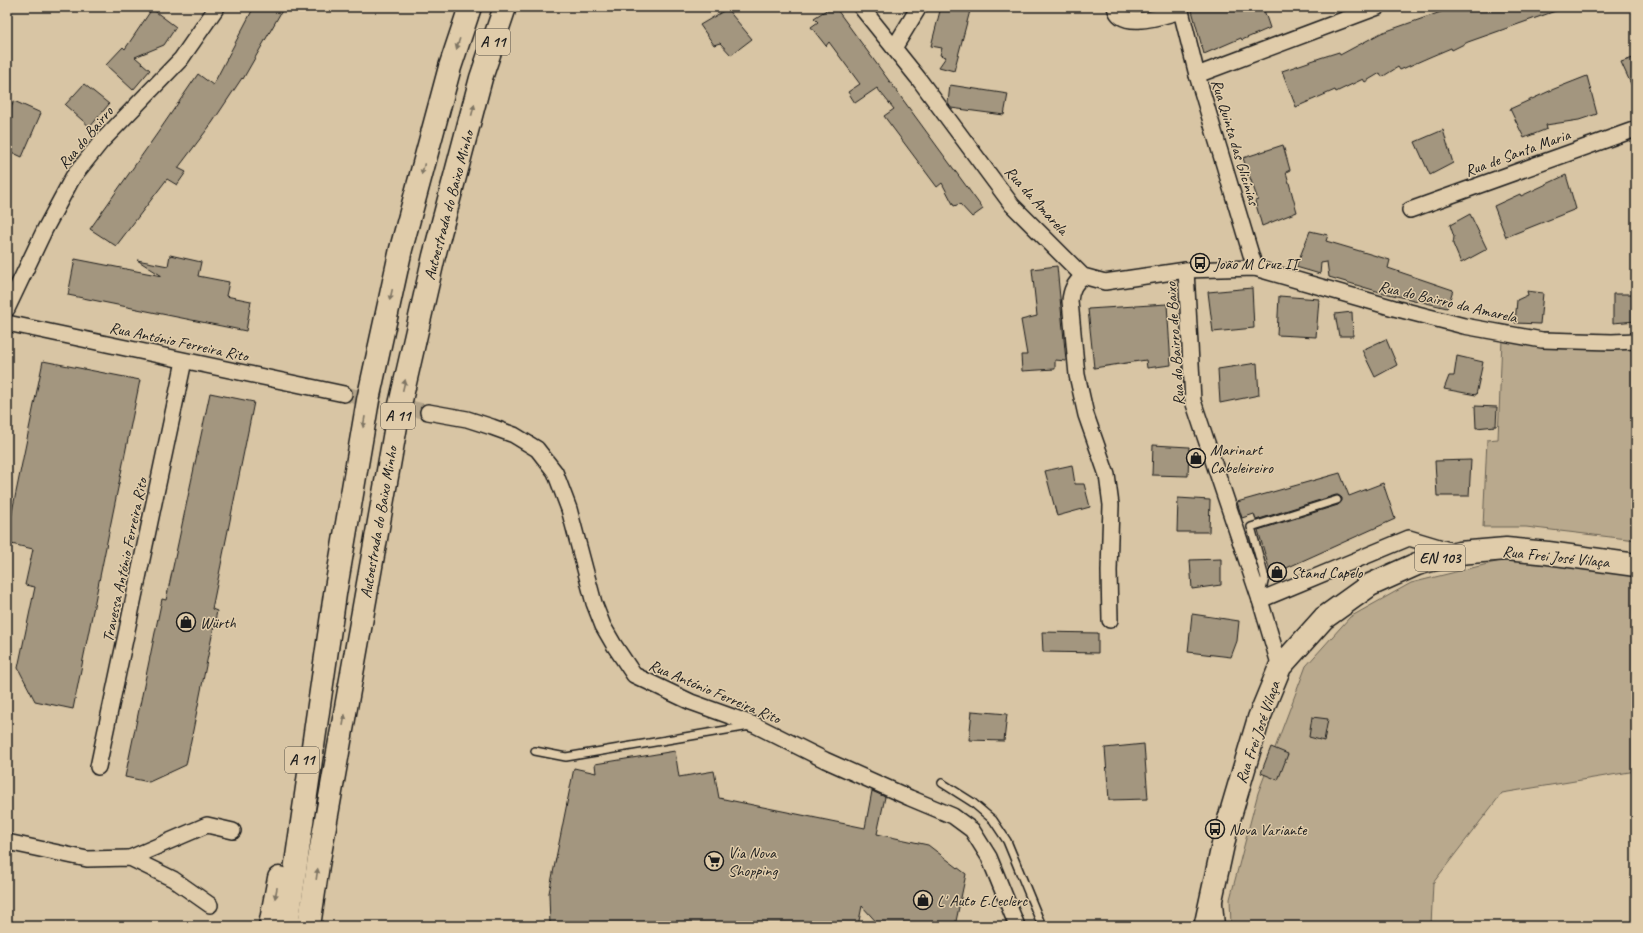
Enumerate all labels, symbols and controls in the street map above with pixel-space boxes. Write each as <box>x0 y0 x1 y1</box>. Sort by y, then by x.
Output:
road number: A 11 <box>476 29 510 55</box>
one-way arrow <box>454 38 460 50</box>
street label: Rua Quinta das Glicínias <box>1206 77 1264 209</box>
street label: Rua do Bairro <box>54 101 119 173</box>
one-way arrow <box>470 104 476 116</box>
street label: Rua de Santa Maria <box>1462 124 1574 181</box>
street label: Autoestrada do Baixo Minho <box>419 126 479 282</box>
street label: Rua da Amarela <box>1000 162 1073 240</box>
one-way arrow <box>420 163 426 175</box>
bus stop icon: João M Cruz II <box>1189 252 1211 274</box>
place label: João M Cruz II <box>1213 254 1301 274</box>
street label: Rua do Bairro da Amarela <box>1377 276 1520 328</box>
street label: Rua do Bairro de Baixo <box>1161 280 1189 406</box>
one-way arrow <box>388 289 394 301</box>
street label: Rua António Ferreira Rito <box>108 318 252 367</box>
one-way arrow <box>401 379 407 391</box>
road number: A 11 <box>381 403 415 429</box>
one-way arrow <box>361 416 367 428</box>
place label: Marinart Cabeleireiro <box>1210 440 1274 478</box>
street label: Autoestrada do Baixo Minho <box>356 442 403 600</box>
shop icon: Marinart Cabeleireiro <box>1185 447 1207 469</box>
street label: Travessa António Ferreira Rito <box>98 474 153 644</box>
street label: Rua Frei José Vilaça <box>1502 541 1611 573</box>
road number: EN 103 <box>1415 545 1465 571</box>
shop icon: Stand Capelo <box>1266 561 1288 583</box>
place label: Stand Capelo <box>1291 563 1364 583</box>
shop icon: Würth <box>175 611 197 633</box>
place label: Würth <box>200 613 236 633</box>
street label: Rua António Ferreira Rito <box>646 655 786 730</box>
street label: Rua Frei José Vilaça <box>1231 677 1285 786</box>
one-way arrow <box>341 714 347 726</box>
road number: A 11 <box>285 747 319 773</box>
bus stop icon: Nova Variante <box>1204 818 1226 840</box>
place label: Nova Variante <box>1229 820 1308 840</box>
place label: Via Nova Shopping <box>728 843 778 881</box>
supermarket icon: Via Nova Shopping <box>703 850 725 872</box>
one-way arrow <box>314 867 320 880</box>
one-way arrow <box>273 887 279 900</box>
shop icon: L' Auto E.Leclerc <box>912 889 934 911</box>
place label: L' Auto E.Leclerc <box>937 891 1028 911</box>

